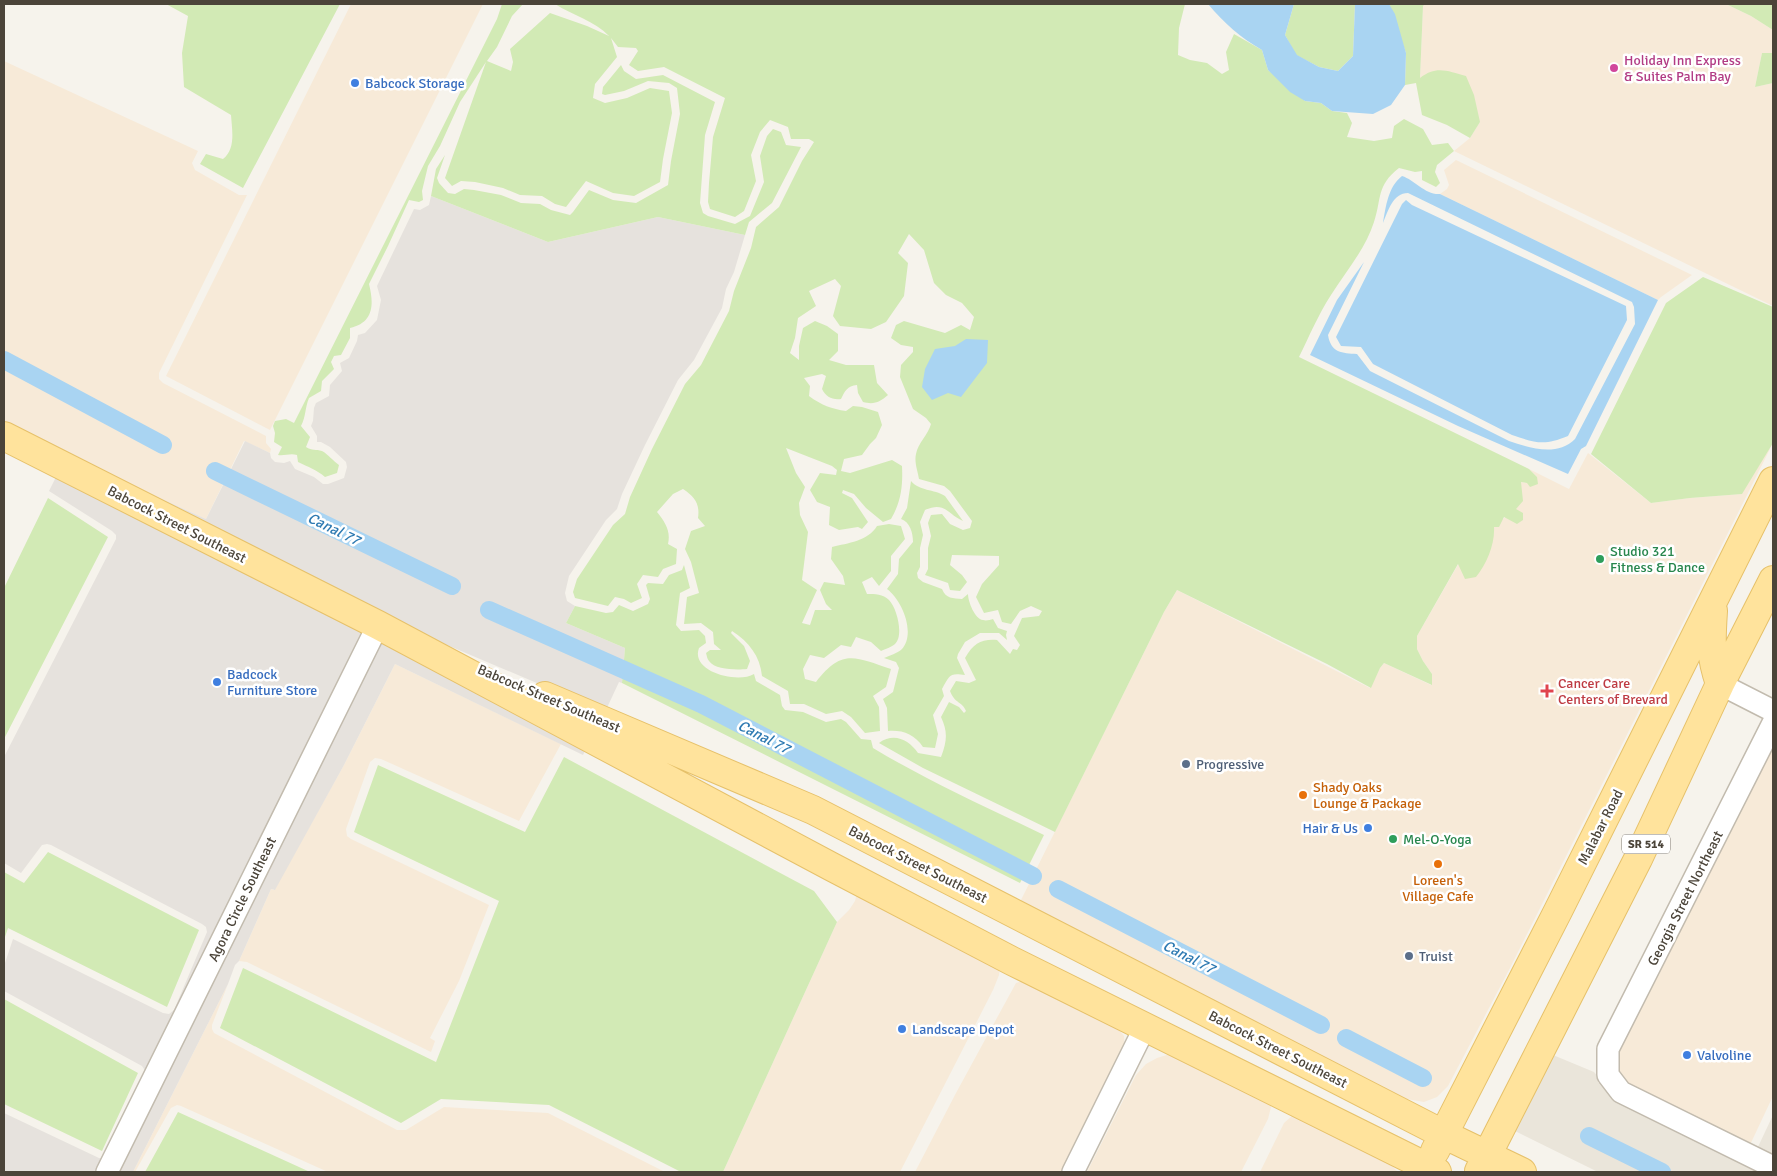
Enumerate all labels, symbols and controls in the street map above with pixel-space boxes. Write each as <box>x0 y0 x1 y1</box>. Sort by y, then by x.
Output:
place label: Holiday Inn Express & Suites Palm Bay <box>1624 52 1741 85</box>
marker: Holiday Inn Express & Suites Palm Bay <box>1608 62 1620 74</box>
place label: Babcock Storage <box>365 75 465 92</box>
marker: Babcock Storage <box>349 77 361 89</box>
street label: Babcock Street Southeast <box>105 482 249 567</box>
water label: Canal 77 <box>305 509 365 550</box>
place label: Studio 321 Fitness & Dance <box>1610 543 1705 576</box>
marker: Studio 321 Fitness & Dance <box>1594 553 1606 565</box>
street label: Babcock Street Southeast <box>475 661 623 736</box>
place label: Badcock Furniture Store <box>227 666 317 699</box>
place label: Cancer Care Centers of Brevard <box>1558 675 1668 708</box>
marker: Badcock Furniture Store <box>211 676 223 688</box>
marker: Cancer Care Centers of Brevard <box>1540 684 1554 698</box>
water label: Canal 77 <box>735 716 795 759</box>
place label: Progressive <box>1196 756 1264 773</box>
marker: Progressive <box>1180 758 1192 770</box>
place label: Shady Oaks Lounge & Package <box>1313 779 1422 812</box>
street label: Malabar Road <box>1574 787 1627 868</box>
marker: Shady Oaks Lounge & Package <box>1297 789 1309 801</box>
place label: Hair & Us <box>1302 820 1358 837</box>
street label: Babcock Street Southeast <box>846 822 990 907</box>
marker: Hair & Us <box>1362 822 1374 834</box>
street label: Georgia Street Northeast <box>1644 828 1727 969</box>
place label: Mel-O-Yoga <box>1403 831 1472 848</box>
marker: Mel-O-Yoga <box>1387 833 1399 845</box>
street label: Agora Circle Southeast <box>205 834 280 964</box>
road number: SR 514 <box>1622 834 1670 854</box>
marker: Loreen's Village Cafe <box>1432 858 1444 870</box>
place label: Loreen's Village Cafe <box>1402 872 1474 905</box>
water label: Canal 77 <box>1160 936 1220 979</box>
place label: Truist <box>1419 948 1453 965</box>
marker: Truist <box>1403 950 1415 962</box>
street label: Babcock Street Southeast <box>1206 1007 1350 1092</box>
place label: Landscape Depot <box>912 1021 1014 1038</box>
marker: Landscape Depot <box>896 1023 908 1035</box>
place label: Valvoline <box>1697 1047 1752 1064</box>
marker: Valvoline <box>1681 1049 1693 1061</box>

